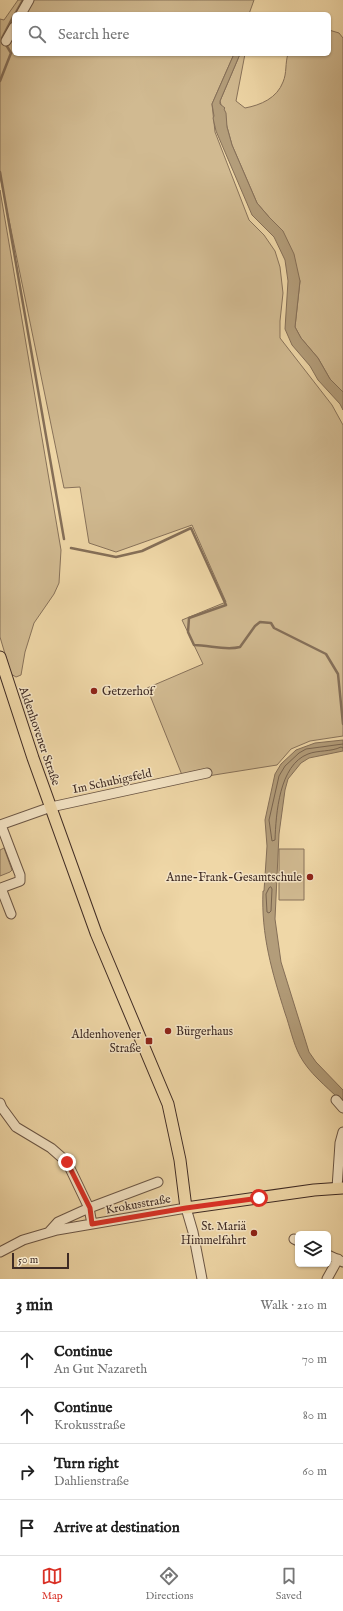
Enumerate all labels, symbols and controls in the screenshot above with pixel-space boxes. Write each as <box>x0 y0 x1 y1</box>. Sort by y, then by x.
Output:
search box <box>12 12 331 56</box>
icon: search <box>26 23 48 45</box>
text: Search here <box>58 25 129 44</box>
street label: Aldenhovener Straße <box>15 684 64 788</box>
place label: Getzerhof <box>102 684 156 699</box>
marker: Getzerhof <box>89 686 99 696</box>
street label: Im Schubigsfeld <box>71 766 154 797</box>
place label: Anne-Frank-Gesamtschule <box>165 870 302 885</box>
marker: Anne-Frank-Gesamtschule <box>305 872 315 882</box>
place label: Bürgerhaus <box>176 1024 233 1039</box>
marker: Bürgerhaus <box>163 1026 173 1036</box>
place label: Aldenhovener Straße <box>71 1027 142 1056</box>
marker: Aldenhovener Straße <box>144 1036 154 1046</box>
route end <box>58 1153 76 1171</box>
route start <box>250 1189 268 1207</box>
street label: Krokusstraße <box>104 1191 172 1218</box>
place label: St. Mariä Himmelfahrt <box>181 1219 247 1248</box>
marker: St. Mariä Himmelfahrt <box>249 1228 259 1238</box>
map controls <box>295 1231 331 1267</box>
button: layers <box>295 1231 331 1267</box>
scale bar <box>12 1251 69 1270</box>
text: 50 m <box>18 1253 38 1267</box>
text: 3 min <box>16 1295 53 1316</box>
text: Walk · 210 m <box>261 1297 327 1314</box>
text: Continue <box>54 1342 112 1361</box>
icon: ahead <box>16 1349 38 1371</box>
text: 70 m <box>302 1351 327 1368</box>
text: An Gut Nazareth <box>54 1361 147 1378</box>
text: Continue <box>54 1398 112 1417</box>
icon: ahead <box>16 1405 38 1427</box>
text: 80 m <box>303 1407 327 1424</box>
text: Krokusstraße <box>54 1417 126 1434</box>
text: Turn right <box>54 1454 119 1473</box>
icon: right <box>16 1461 38 1483</box>
text: 60 m <box>302 1463 327 1480</box>
text: Dahlienstraße <box>54 1473 129 1490</box>
icon: arrive <box>16 1517 38 1539</box>
text: Arrive at destination <box>54 1518 180 1537</box>
tab: Map <box>41 1565 63 1603</box>
tab: Directions <box>146 1565 193 1603</box>
tab: Saved <box>276 1565 302 1603</box>

